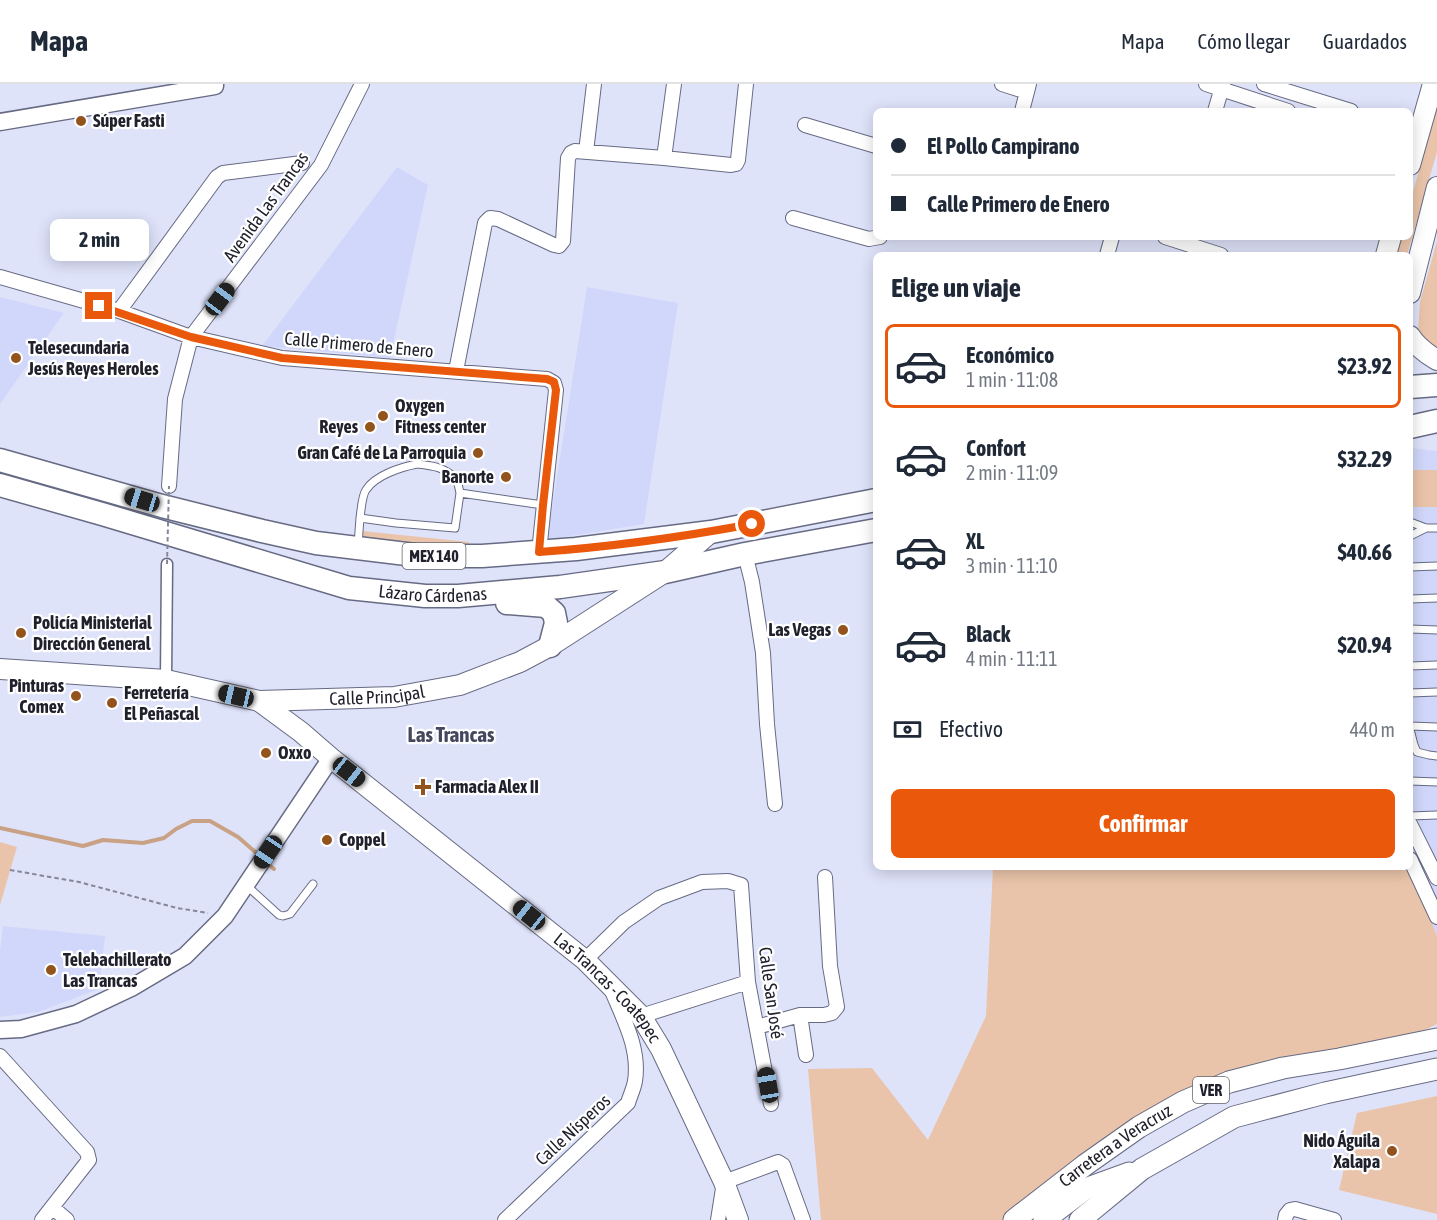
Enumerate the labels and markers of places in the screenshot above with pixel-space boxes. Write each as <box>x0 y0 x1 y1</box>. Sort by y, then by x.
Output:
place label: Súper Fasti <box>93 110 165 131</box>
marker: Súper Fasti <box>74 114 88 128</box>
place label: Telesecundaria Jesús Reyes Heroles <box>27 337 159 379</box>
marker: Telesecundaria Jesús Reyes Heroles <box>9 351 23 365</box>
place label: Oxygen Fitness center <box>395 395 486 437</box>
marker: Oxygen Fitness center <box>376 409 390 423</box>
place label: Reyes <box>319 416 359 437</box>
marker: Reyes <box>363 420 377 434</box>
place label: Gran Café de La Parroquia <box>297 442 466 463</box>
marker: Gran Café de La Parroquia <box>471 446 485 460</box>
place label: Banorte <box>442 466 494 487</box>
marker: Banorte <box>499 470 513 484</box>
place label: Policía Ministerial Dirección General <box>33 612 152 654</box>
place label: Las Vegas <box>768 619 832 640</box>
marker: Las Vegas <box>836 623 850 637</box>
marker: Policía Ministerial Dirección General <box>14 626 28 640</box>
place label: Pinturas Comex <box>9 675 65 717</box>
place label: Ferretería El Peñascal <box>124 682 199 724</box>
marker: Pinturas Comex <box>69 689 83 703</box>
marker: Ferretería El Peñascal <box>105 696 119 710</box>
place label: Oxxo <box>278 742 311 763</box>
marker: Oxxo <box>259 746 273 760</box>
place label: Farmacia Alex II <box>435 776 539 797</box>
marker: Farmacia Alex II <box>416 780 430 794</box>
place label: Coppel <box>339 829 386 850</box>
marker: Coppel <box>320 833 334 847</box>
place label: Telebachillerato Las Trancas <box>63 949 172 991</box>
marker: Telebachillerato Las Trancas <box>44 963 58 977</box>
place label: Nido Águila Xalapa <box>1303 1130 1380 1172</box>
marker: Nido Águila Xalapa <box>1385 1144 1399 1158</box>

